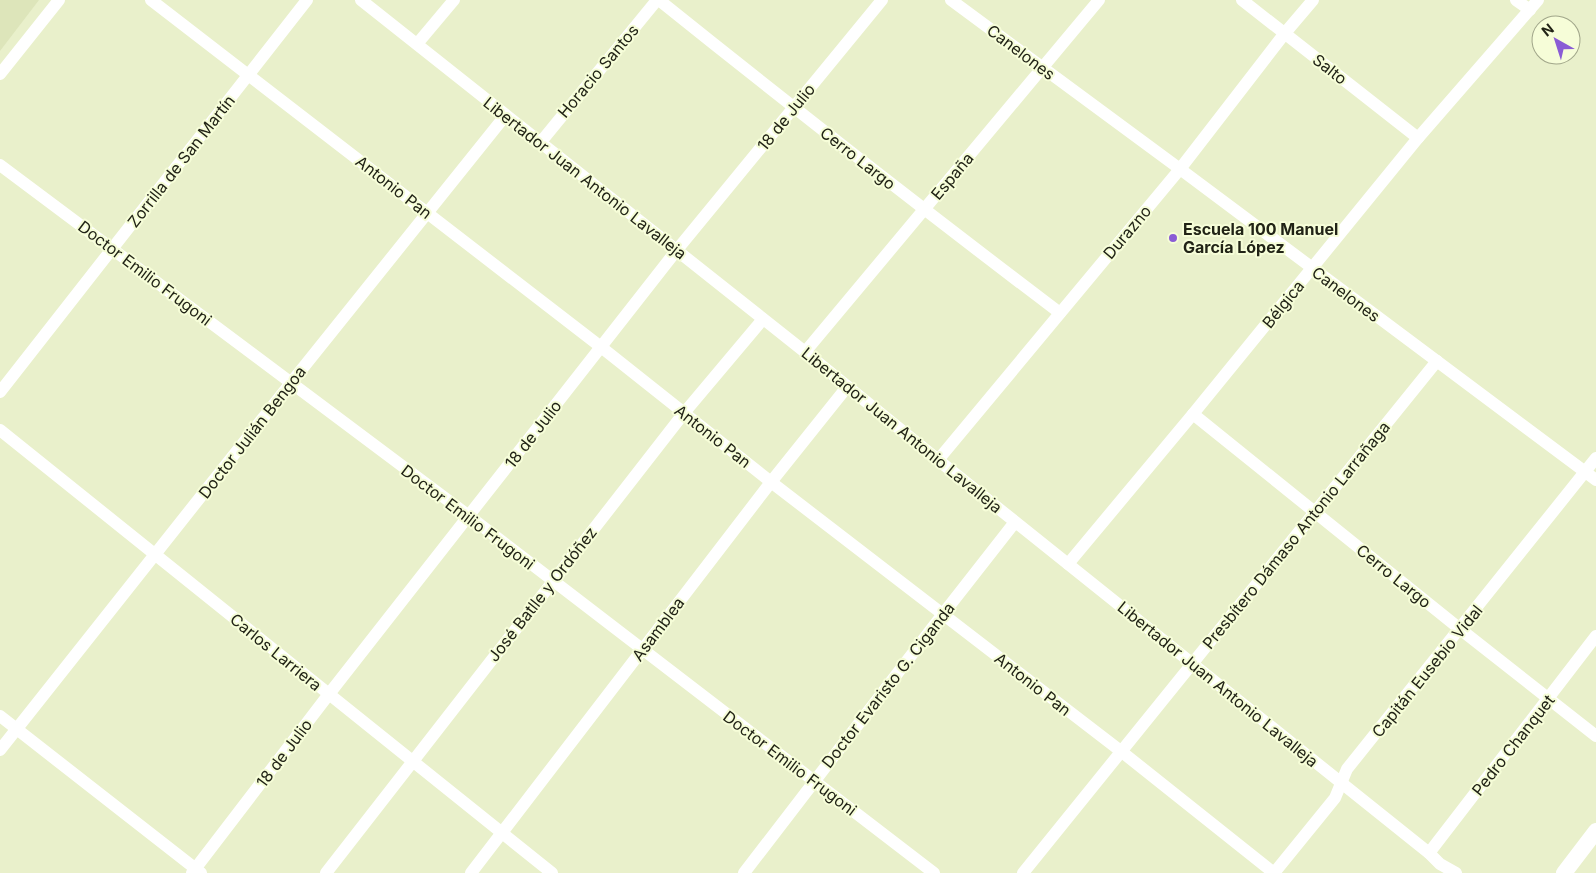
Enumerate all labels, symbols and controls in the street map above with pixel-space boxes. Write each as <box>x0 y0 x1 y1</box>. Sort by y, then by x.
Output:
north arrow <box>1531 15 1581 65</box>
street label: Horacio Santos <box>553 20 643 122</box>
street label: Canelones <box>983 20 1059 84</box>
text: N <box>1538 20 1557 39</box>
street label: Salto <box>1309 49 1351 89</box>
street label: 18 de Julio <box>753 79 819 155</box>
street label: Zorrilla de San Martín <box>123 91 239 231</box>
street label: Libertador Juan Antonio Lavalleja <box>479 92 691 264</box>
street label: Cerro Largo <box>816 122 900 194</box>
street label: España <box>927 148 977 204</box>
street label: Antonio Pan <box>352 151 436 223</box>
street label: Durazno <box>1099 201 1155 263</box>
street label: Doctor Emilio Frugoni <box>74 216 216 330</box>
place label: Escuela 100 Manuel García López <box>1183 219 1338 257</box>
marker: Escuela 100 Manuel García López <box>1167 232 1179 244</box>
street label: Canelones <box>1308 262 1384 326</box>
street label: Bélgica <box>1258 276 1308 332</box>
street label: Libertador Juan Antonio Lavalleja <box>798 343 1006 517</box>
street label: Doctor Julián Bengoa <box>194 362 310 502</box>
street label: 18 de Julio <box>500 396 566 472</box>
street label: Antonio Pan <box>671 400 755 472</box>
street label: Presbítero Dámaso Antonio Larrañaga <box>1198 417 1394 653</box>
street label: Doctor Emilio Frugoni <box>397 460 539 574</box>
street label: José Batlle y Ordóñez <box>483 523 601 665</box>
street label: Cerro Largo <box>1353 540 1435 612</box>
street label: Asamblea <box>628 593 688 665</box>
street label: Libertador Juan Antonio Lavalleja <box>1114 597 1322 771</box>
street label: Doctor Evaristo G. Ciganda <box>817 598 959 772</box>
street label: Capitán Eusebio Vidal <box>1367 601 1487 741</box>
street label: Carlos Larriera <box>226 609 326 695</box>
street label: Antonio Pan <box>991 648 1075 720</box>
street label: Pedro Chanquet <box>1467 691 1559 799</box>
street label: Doctor Emilio Frugoni <box>719 706 861 820</box>
street label: 18 de Julio <box>252 715 316 791</box>

